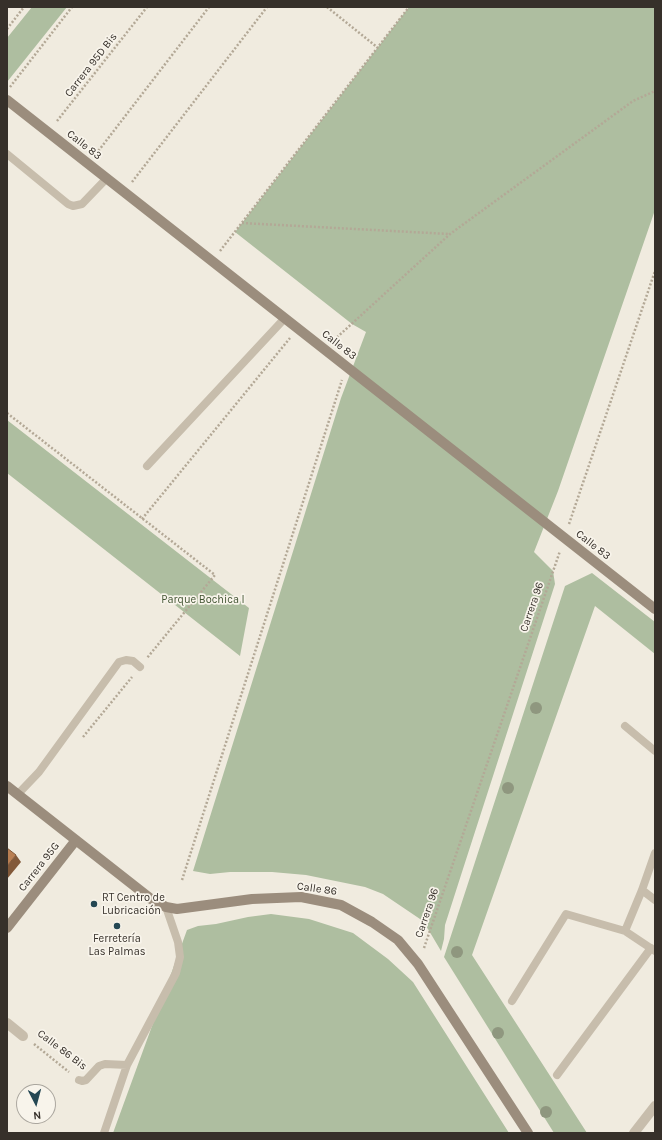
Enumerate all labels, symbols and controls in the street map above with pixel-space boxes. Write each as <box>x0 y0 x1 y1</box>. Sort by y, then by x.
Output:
street label: Carrera 95D Bis <box>62 30 120 100</box>
street label: Calle 83 <box>64 127 104 163</box>
street label: Calle 83 <box>319 327 359 363</box>
street label: Calle 83 <box>573 527 613 563</box>
street label: Carrera 96 <box>517 580 547 634</box>
park label: Parque Bochica I <box>161 593 245 607</box>
street label: Carrera 95G <box>16 840 62 894</box>
street label: Calle 86 <box>296 880 338 898</box>
street label: Carrera 96 <box>412 886 442 940</box>
place label: RT Centro de Lubricación <box>102 891 165 917</box>
marker: RT Centro de Lubricación <box>89 899 99 909</box>
marker: Ferretería Las Palmas <box>112 921 122 931</box>
place label: Ferretería Las Palmas <box>89 932 145 958</box>
street label: Calle 86 Bis <box>35 1027 89 1073</box>
north arrow <box>16 1084 56 1124</box>
text: N <box>33 1109 42 1122</box>

